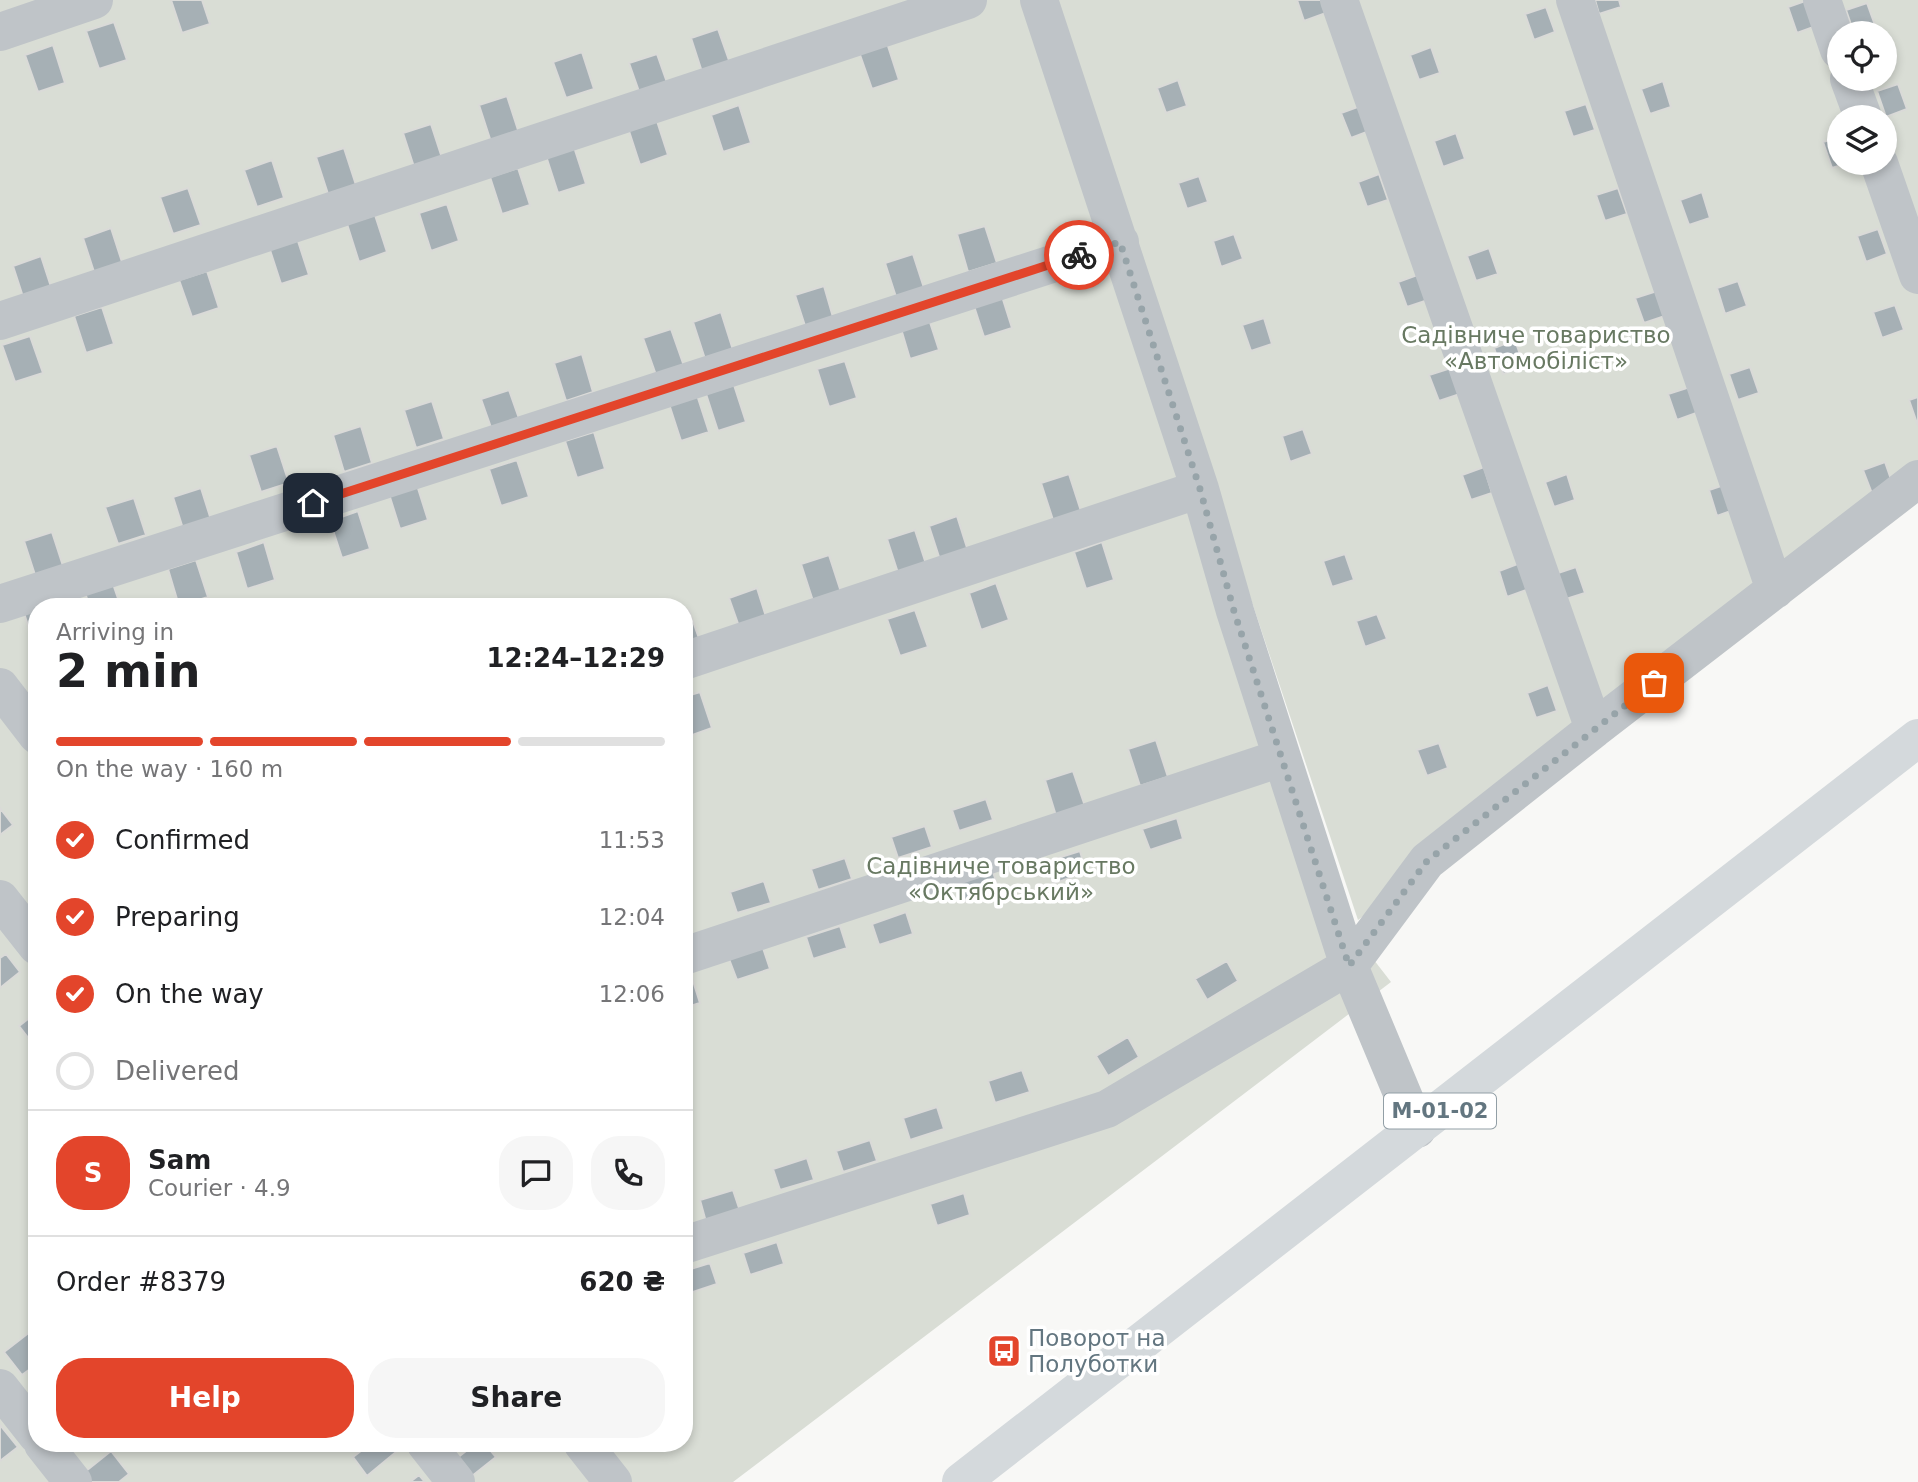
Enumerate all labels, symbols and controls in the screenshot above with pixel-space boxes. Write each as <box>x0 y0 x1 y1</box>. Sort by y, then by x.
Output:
map controls <box>1827 21 1897 175</box>
button: locate <box>1827 21 1897 91</box>
button: layers <box>1827 105 1897 175</box>
courier <box>1044 220 1114 290</box>
icon: bike <box>1060 236 1098 274</box>
park label: Садівниче товариство «Автомобіліст» <box>1401 322 1671 374</box>
pin <box>283 473 343 533</box>
icon: home <box>294 484 332 522</box>
text: Arriving in <box>56 619 174 645</box>
text: 12:24–12:29 <box>486 643 665 673</box>
text: 2 min <box>56 644 200 698</box>
pin <box>1624 653 1684 713</box>
icon: bag <box>1635 664 1673 702</box>
text: On the way · 160 m <box>56 756 283 782</box>
icon: check <box>56 821 94 859</box>
text: Confirmed <box>115 825 250 855</box>
text: 11:53 <box>599 827 665 853</box>
park label: Садівниче товариство «Октябрський» <box>866 853 1136 905</box>
icon: check <box>56 898 94 936</box>
text: Preparing <box>115 902 240 932</box>
text: 12:04 <box>599 904 665 930</box>
icon: check <box>56 975 94 1013</box>
text: On the way <box>115 979 264 1009</box>
text: 12:06 <box>599 981 665 1007</box>
text: Delivered <box>115 1056 239 1086</box>
road number: М-01-02 <box>1384 1094 1496 1128</box>
button: chat <box>499 1136 573 1210</box>
button: phone <box>591 1136 665 1210</box>
text: Sam <box>148 1145 211 1175</box>
text: S <box>84 1158 102 1188</box>
text: Courier · 4.9 <box>148 1175 291 1201</box>
text: Order #8379 <box>56 1267 226 1297</box>
text: 620 ₴ <box>579 1267 665 1297</box>
place label: Поворот на Полуботки <box>1028 1325 1166 1377</box>
bus stop icon: Поворот на Полуботки <box>985 1332 1023 1370</box>
button: Help <box>56 1358 354 1438</box>
button: Share <box>368 1358 665 1438</box>

